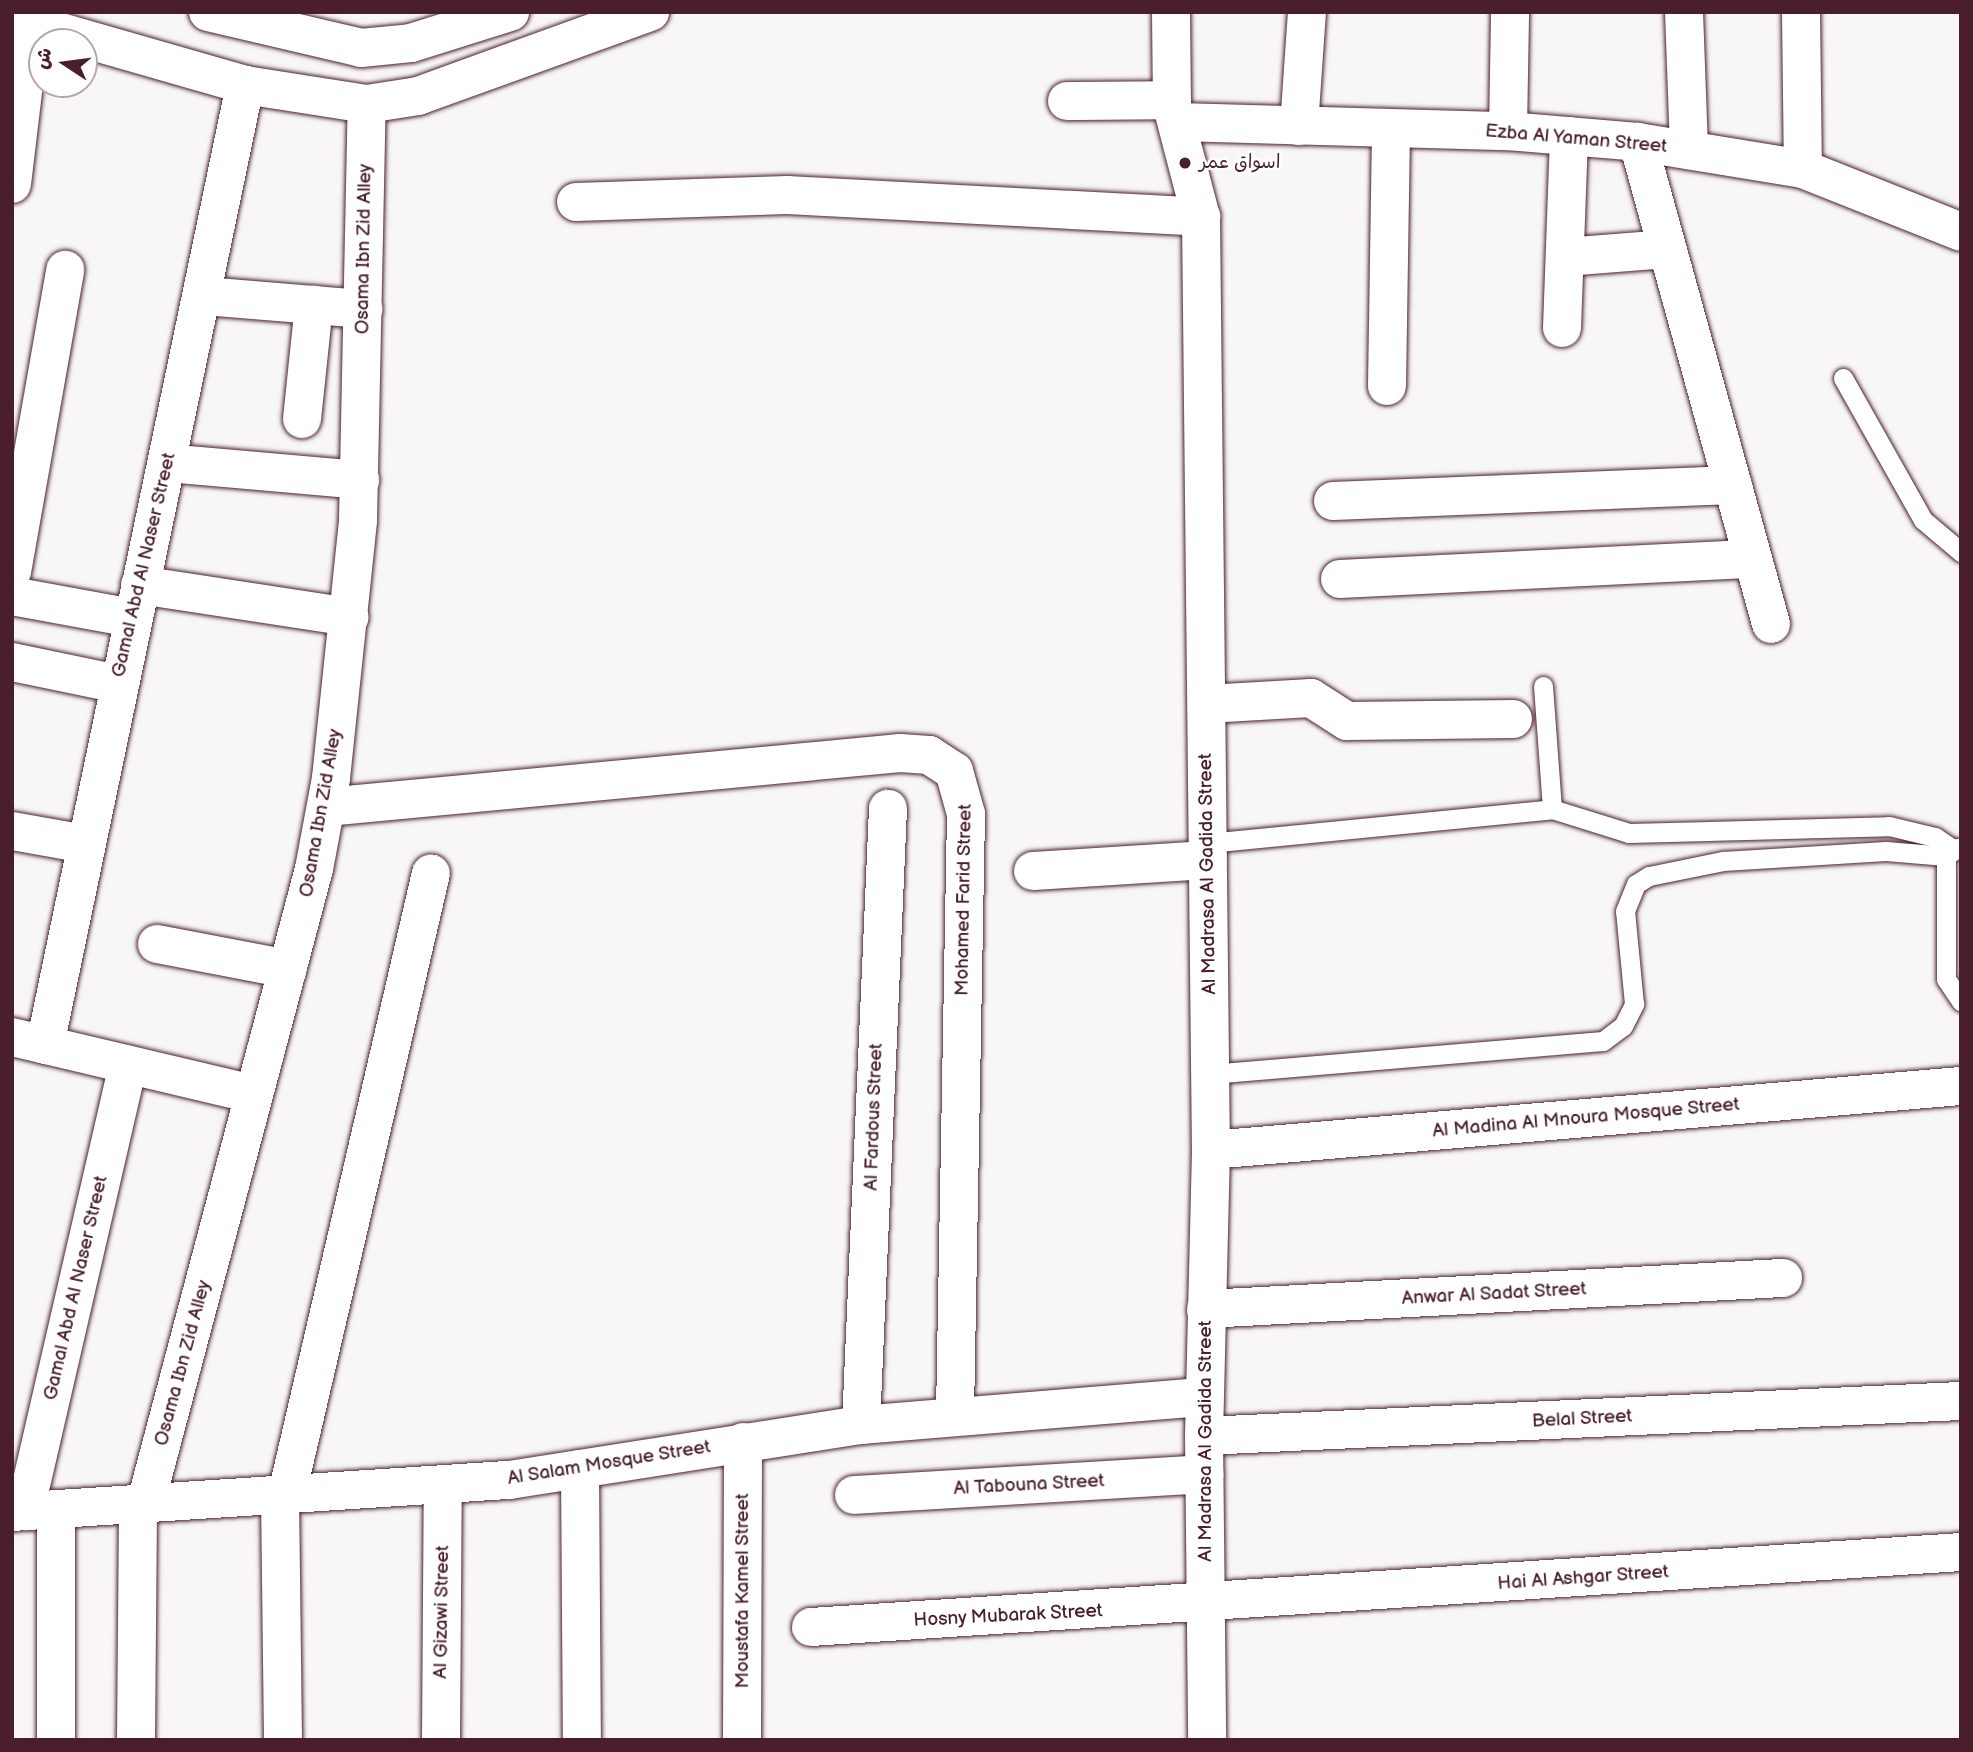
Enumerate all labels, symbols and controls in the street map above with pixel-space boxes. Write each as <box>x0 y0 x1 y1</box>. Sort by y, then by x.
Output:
north arrow <box>28 28 98 98</box>
text: ش <box>30 46 58 71</box>
street label: Ezba Al Yaman Street <box>1483 120 1669 158</box>
place label: اسواق عمر <box>1199 152 1281 174</box>
marker: اسواق عمر <box>1177 155 1193 171</box>
street label: Osama Ibn Zid Alley <box>351 164 377 334</box>
street label: Gamal Abd Al Naser Street <box>107 450 181 680</box>
street label: Osama Ibn Zid Alley <box>295 727 347 899</box>
street label: Al Madrasa Al Gadida Street <box>1194 753 1222 995</box>
street label: Mohamed Farid Street <box>951 804 977 996</box>
street label: Al Fardous Street <box>860 1043 888 1191</box>
street label: Al Madina Al Mnoura Mosque Street <box>1431 1093 1741 1143</box>
street label: Gamal Abd Al Naser Street <box>39 1173 113 1403</box>
street label: Osama Ibn Zid Alley <box>150 1278 216 1448</box>
street label: Anwar Al Sadat Street <box>1401 1278 1587 1310</box>
street label: Al Madrasa Al Gadida Street <box>1195 1320 1217 1562</box>
street label: Belal Street <box>1531 1405 1633 1433</box>
street label: Al Salam Mosque Street <box>506 1436 712 1490</box>
street label: Al Tabouna Street <box>953 1470 1105 1500</box>
street label: Moustafa Kamel Street <box>732 1493 754 1689</box>
street label: Al Gizawi Street <box>429 1545 455 1679</box>
street label: Hai Al Ashgar Street <box>1496 1561 1670 1595</box>
street label: Hosny Mubarak Street <box>912 1600 1104 1632</box>

